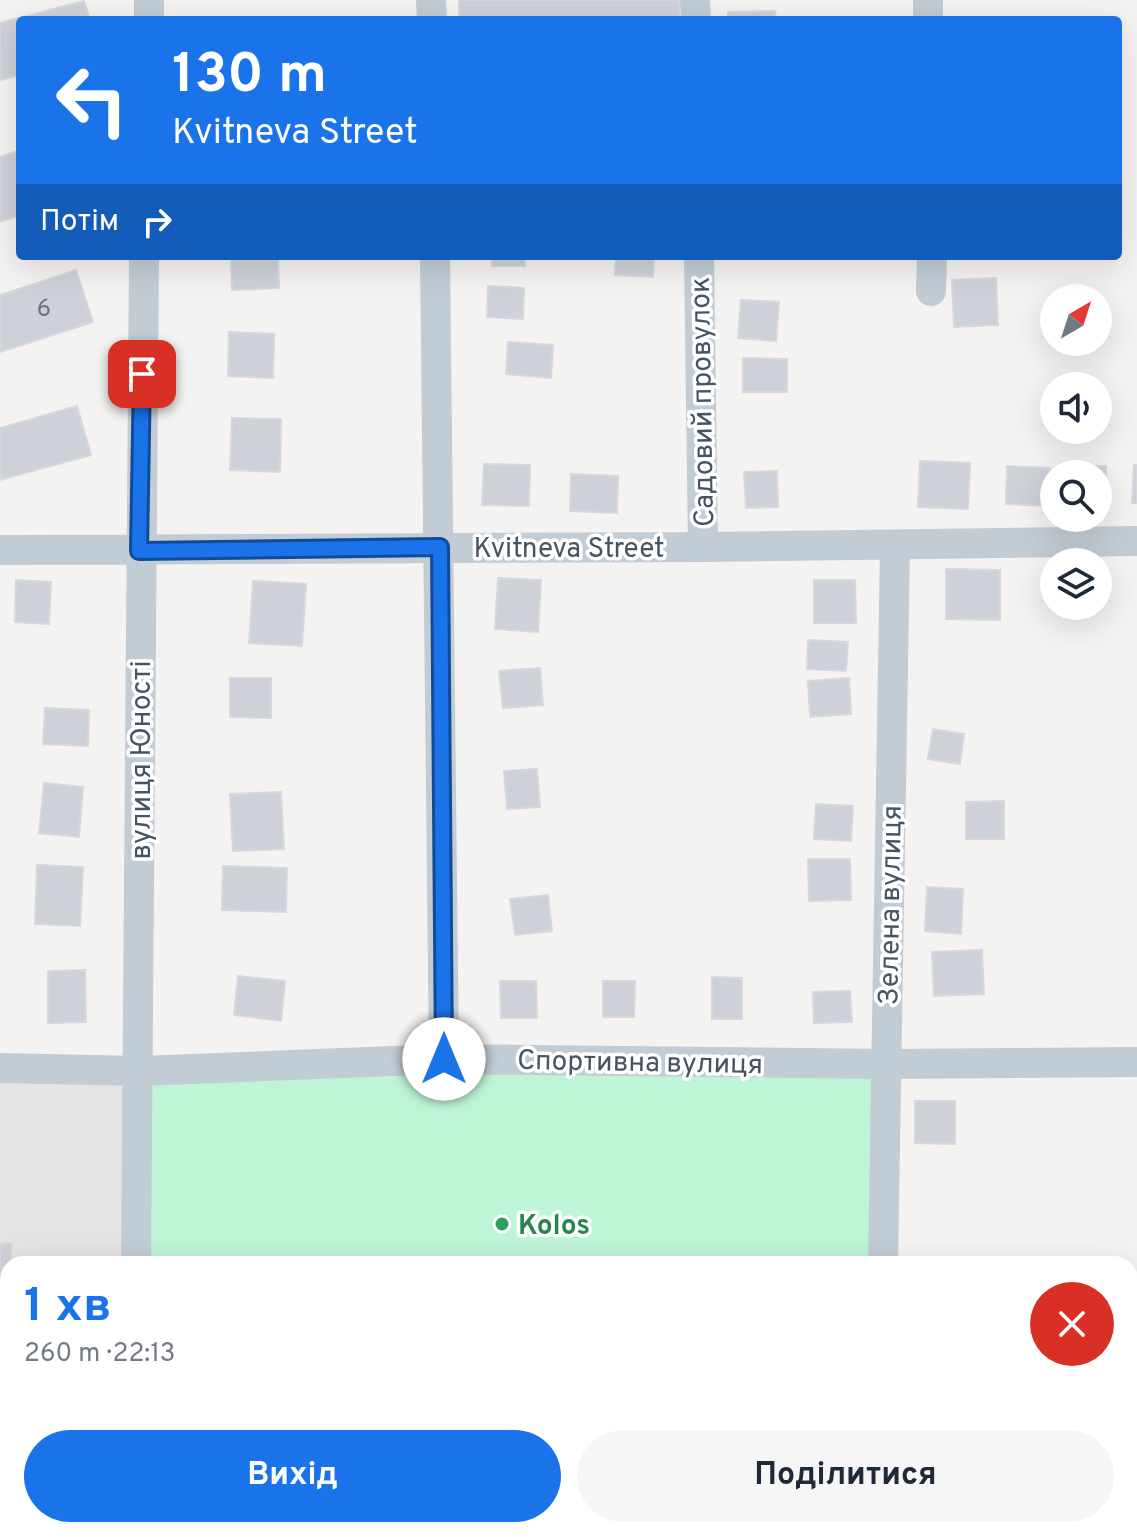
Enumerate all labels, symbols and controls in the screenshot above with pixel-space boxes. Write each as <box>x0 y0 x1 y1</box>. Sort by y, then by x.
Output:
text: 130 m <box>172 42 327 112</box>
icon: left <box>40 48 144 152</box>
text: Kvitneva Street <box>172 111 418 157</box>
icon: right <box>135 200 179 244</box>
text: Потім <box>40 204 119 241</box>
street label: Садовий провулок <box>684 277 724 527</box>
north arrow <box>1040 284 1112 356</box>
map controls <box>1040 284 1112 620</box>
house number: 6 <box>37 295 51 325</box>
pin <box>108 340 176 408</box>
icon: arrive <box>120 352 164 396</box>
button: sound <box>1040 372 1112 444</box>
button: search <box>1040 460 1112 532</box>
street label: Kvitneva Street <box>473 532 665 568</box>
button: layers <box>1040 548 1112 620</box>
street label: вулиця Юності <box>125 660 161 860</box>
street label: Зелена вулиця <box>872 805 912 1005</box>
position arrow <box>402 1017 486 1101</box>
street label: Спортивна вулиця <box>517 1044 763 1084</box>
place label: Kolos <box>518 1209 590 1245</box>
marker: Kolos <box>493 1215 511 1233</box>
text: 1 хв <box>24 1278 111 1338</box>
button: close <box>1030 1282 1114 1366</box>
text: 260 m · 22:13 <box>24 1338 176 1371</box>
button: Вихід <box>24 1430 561 1522</box>
button: Поділитися <box>577 1430 1114 1522</box>

